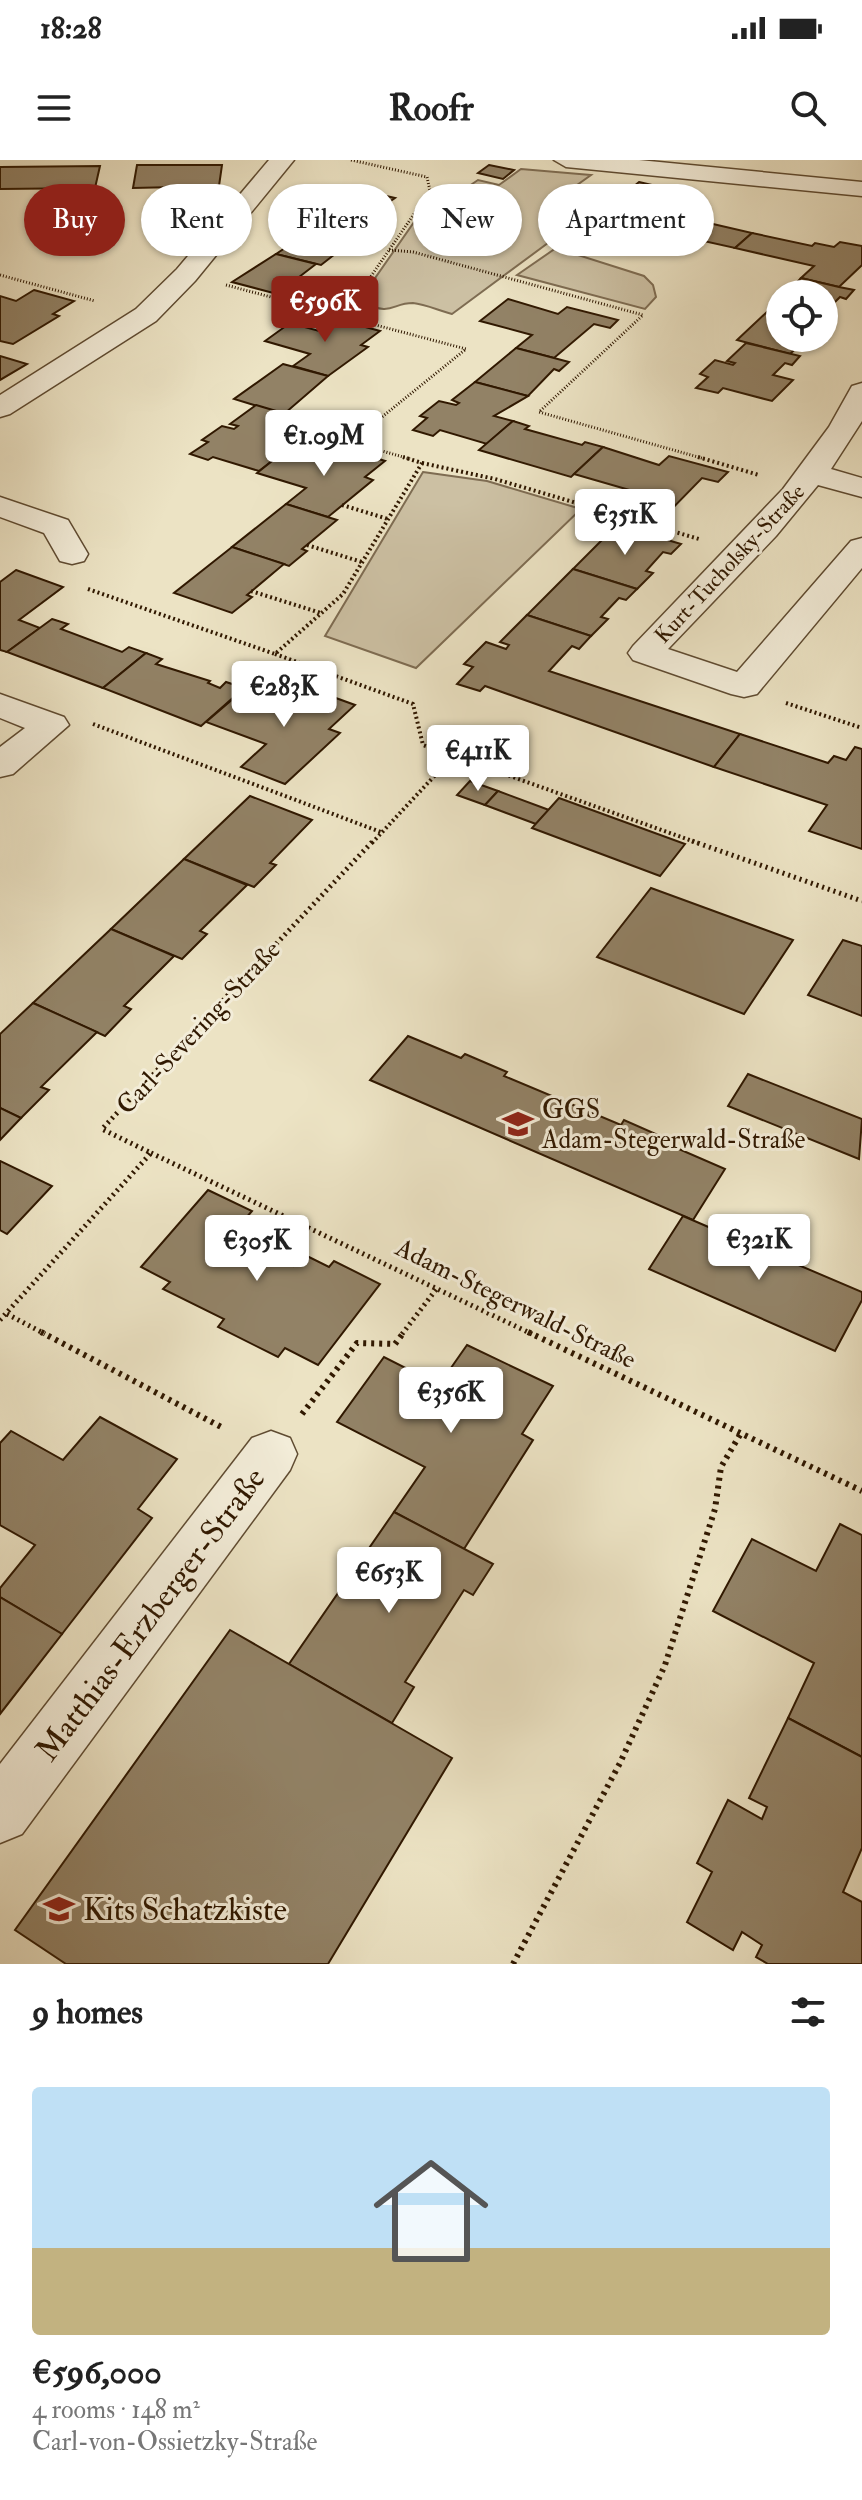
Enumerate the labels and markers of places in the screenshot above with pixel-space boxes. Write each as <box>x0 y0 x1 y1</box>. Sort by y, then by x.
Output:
pin: €596K <box>269 276 381 344</box>
pin: €1.09M <box>259 410 389 478</box>
pin: €351K <box>569 489 681 557</box>
pin: €283K <box>228 661 340 729</box>
pin: €411K <box>422 725 534 793</box>
place label: GGS Adam-Stegerwald-Straße <box>541 1094 806 1156</box>
school or university icon: GGS Adam-Stegerwald-Straße <box>501 1107 535 1141</box>
pin: €321K <box>703 1214 815 1282</box>
pin: €305K <box>201 1215 313 1283</box>
pin: €356K <box>395 1367 507 1435</box>
pin: €653K <box>333 1547 445 1615</box>
place label: Kits Schatzkiste <box>83 1890 287 1930</box>
school or university icon: Kits Schatzkiste <box>42 1892 76 1926</box>

